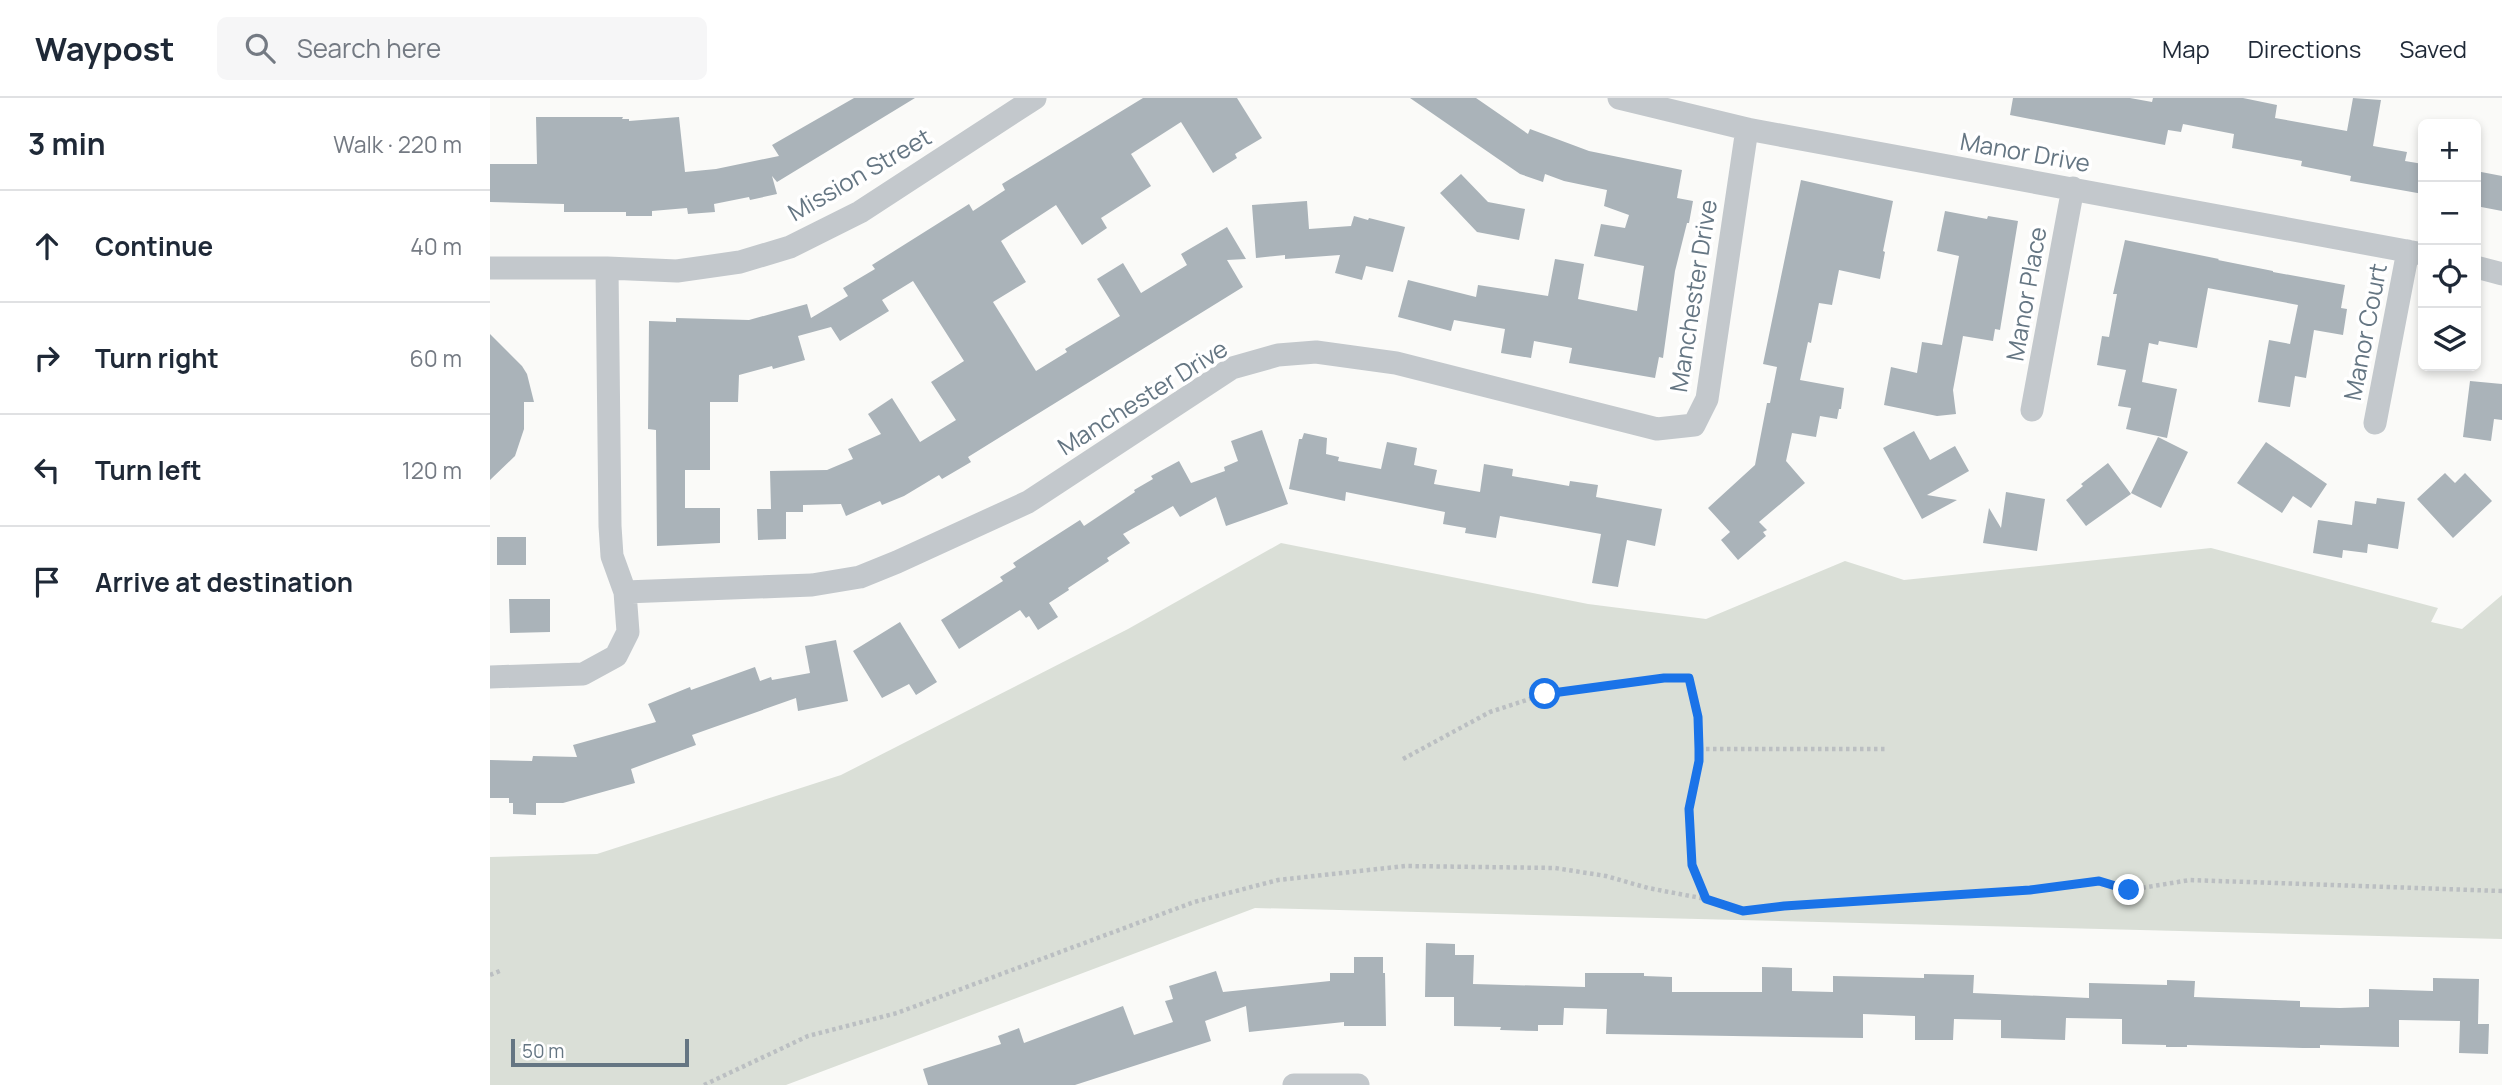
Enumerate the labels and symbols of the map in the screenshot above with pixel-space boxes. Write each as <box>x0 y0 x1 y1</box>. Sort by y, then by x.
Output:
street label: Mission Street <box>782 119 937 228</box>
street label: Manor Drive <box>1958 124 2093 179</box>
street label: Manchester Drive <box>1661 197 1724 394</box>
street label: Manor Place <box>1997 224 2054 363</box>
street label: Manor Court <box>2335 260 2394 403</box>
street label: Manchester Drive <box>1051 331 1233 462</box>
route start <box>1529 678 1560 709</box>
route end <box>2113 874 2144 905</box>
scale bar <box>511 1036 690 1068</box>

